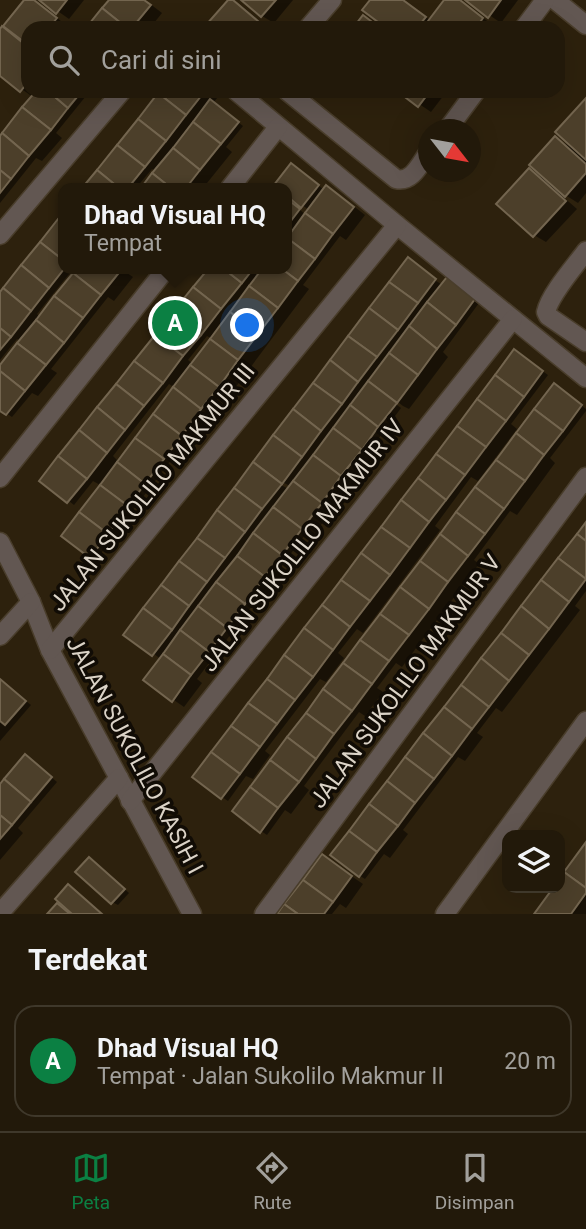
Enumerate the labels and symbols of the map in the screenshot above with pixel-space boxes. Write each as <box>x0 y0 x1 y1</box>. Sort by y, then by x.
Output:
north arrow <box>418 119 481 182</box>
pin: A <box>152 297 198 349</box>
your location <box>230 308 264 342</box>
street label: JALAN SUKOLILO MAKMUR III <box>44 358 261 617</box>
street label: JALAN SUKOLILO MAKMUR IV <box>195 413 410 677</box>
street label: JALAN SUKOLILO MAKMUR V <box>304 549 507 813</box>
street label: JALAN SUKOLILO KASIH I <box>60 632 209 879</box>

